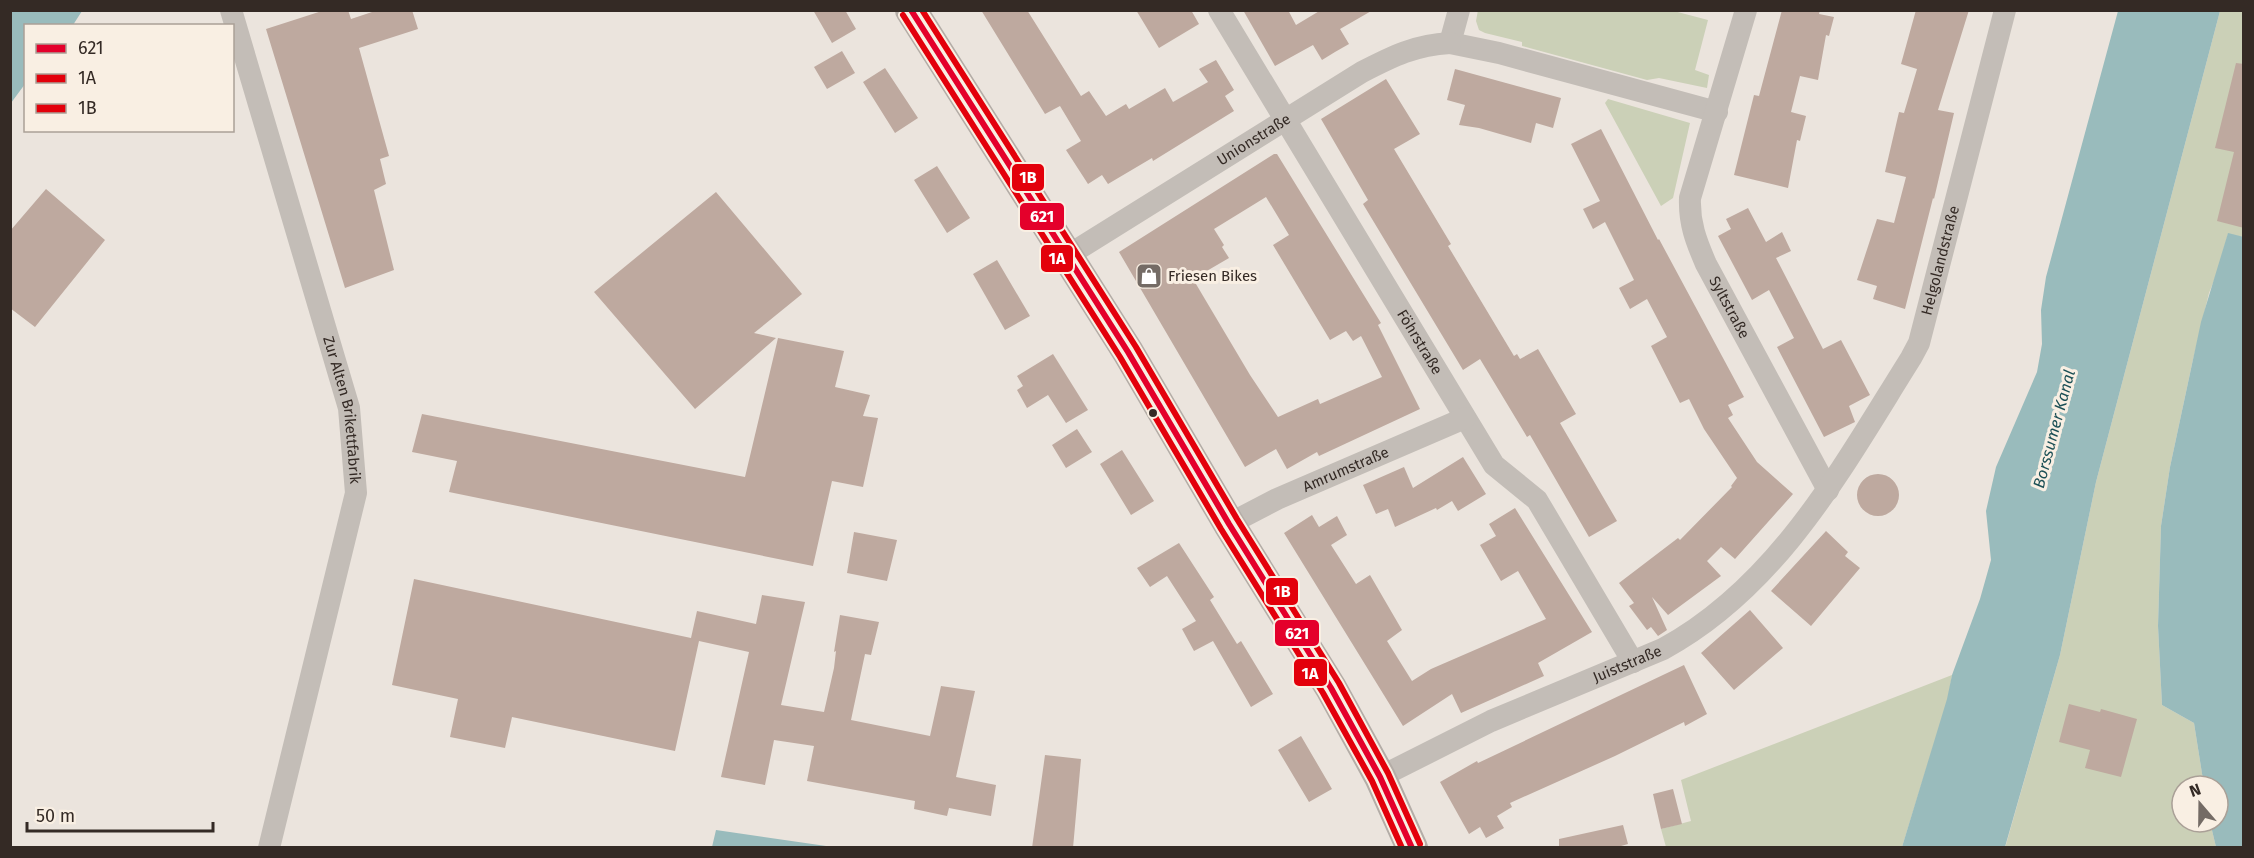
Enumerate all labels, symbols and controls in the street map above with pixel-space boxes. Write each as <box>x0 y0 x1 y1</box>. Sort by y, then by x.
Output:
legend <box>24 24 234 132</box>
text: 621 <box>78 37 104 59</box>
text: 1A <box>78 67 97 89</box>
text: 1B <box>78 97 97 119</box>
street label: Unionstraße <box>1213 110 1294 169</box>
line badge: 1B <box>1011 163 1045 192</box>
text: 1B <box>1019 168 1037 187</box>
line badge: 621 <box>1019 202 1065 231</box>
street label: Helgolandstraße <box>1918 204 1963 317</box>
text: 621 <box>1030 207 1054 226</box>
line badge: 1A <box>1040 244 1074 273</box>
text: 1A <box>1049 249 1066 268</box>
shop icon: Friesen Bikes <box>1134 261 1164 291</box>
place label: Friesen Bikes <box>1168 267 1257 285</box>
street label: Syltstraße <box>1705 273 1754 342</box>
street label: Föhrstraße <box>1393 306 1446 378</box>
street label: Zur Alten Brikettfabrik <box>319 334 364 485</box>
water label: Borssumer Kanal <box>2029 368 2079 490</box>
unlabelled marker <box>1147 407 1159 419</box>
street label: Amrumstraße <box>1300 443 1391 496</box>
line badge: 1B <box>1265 577 1299 606</box>
text: 1B <box>1273 582 1291 601</box>
line badge: 621 <box>1274 619 1320 647</box>
text: 621 <box>1285 624 1309 643</box>
street label: Juiststraße <box>1590 642 1664 686</box>
line badge: 1A <box>1293 658 1328 687</box>
text: 1A <box>1302 664 1319 683</box>
north arrow <box>2170 774 2230 834</box>
text: N <box>2187 780 2203 801</box>
scale bar <box>27 795 213 833</box>
text: 50 m <box>36 805 75 827</box>

